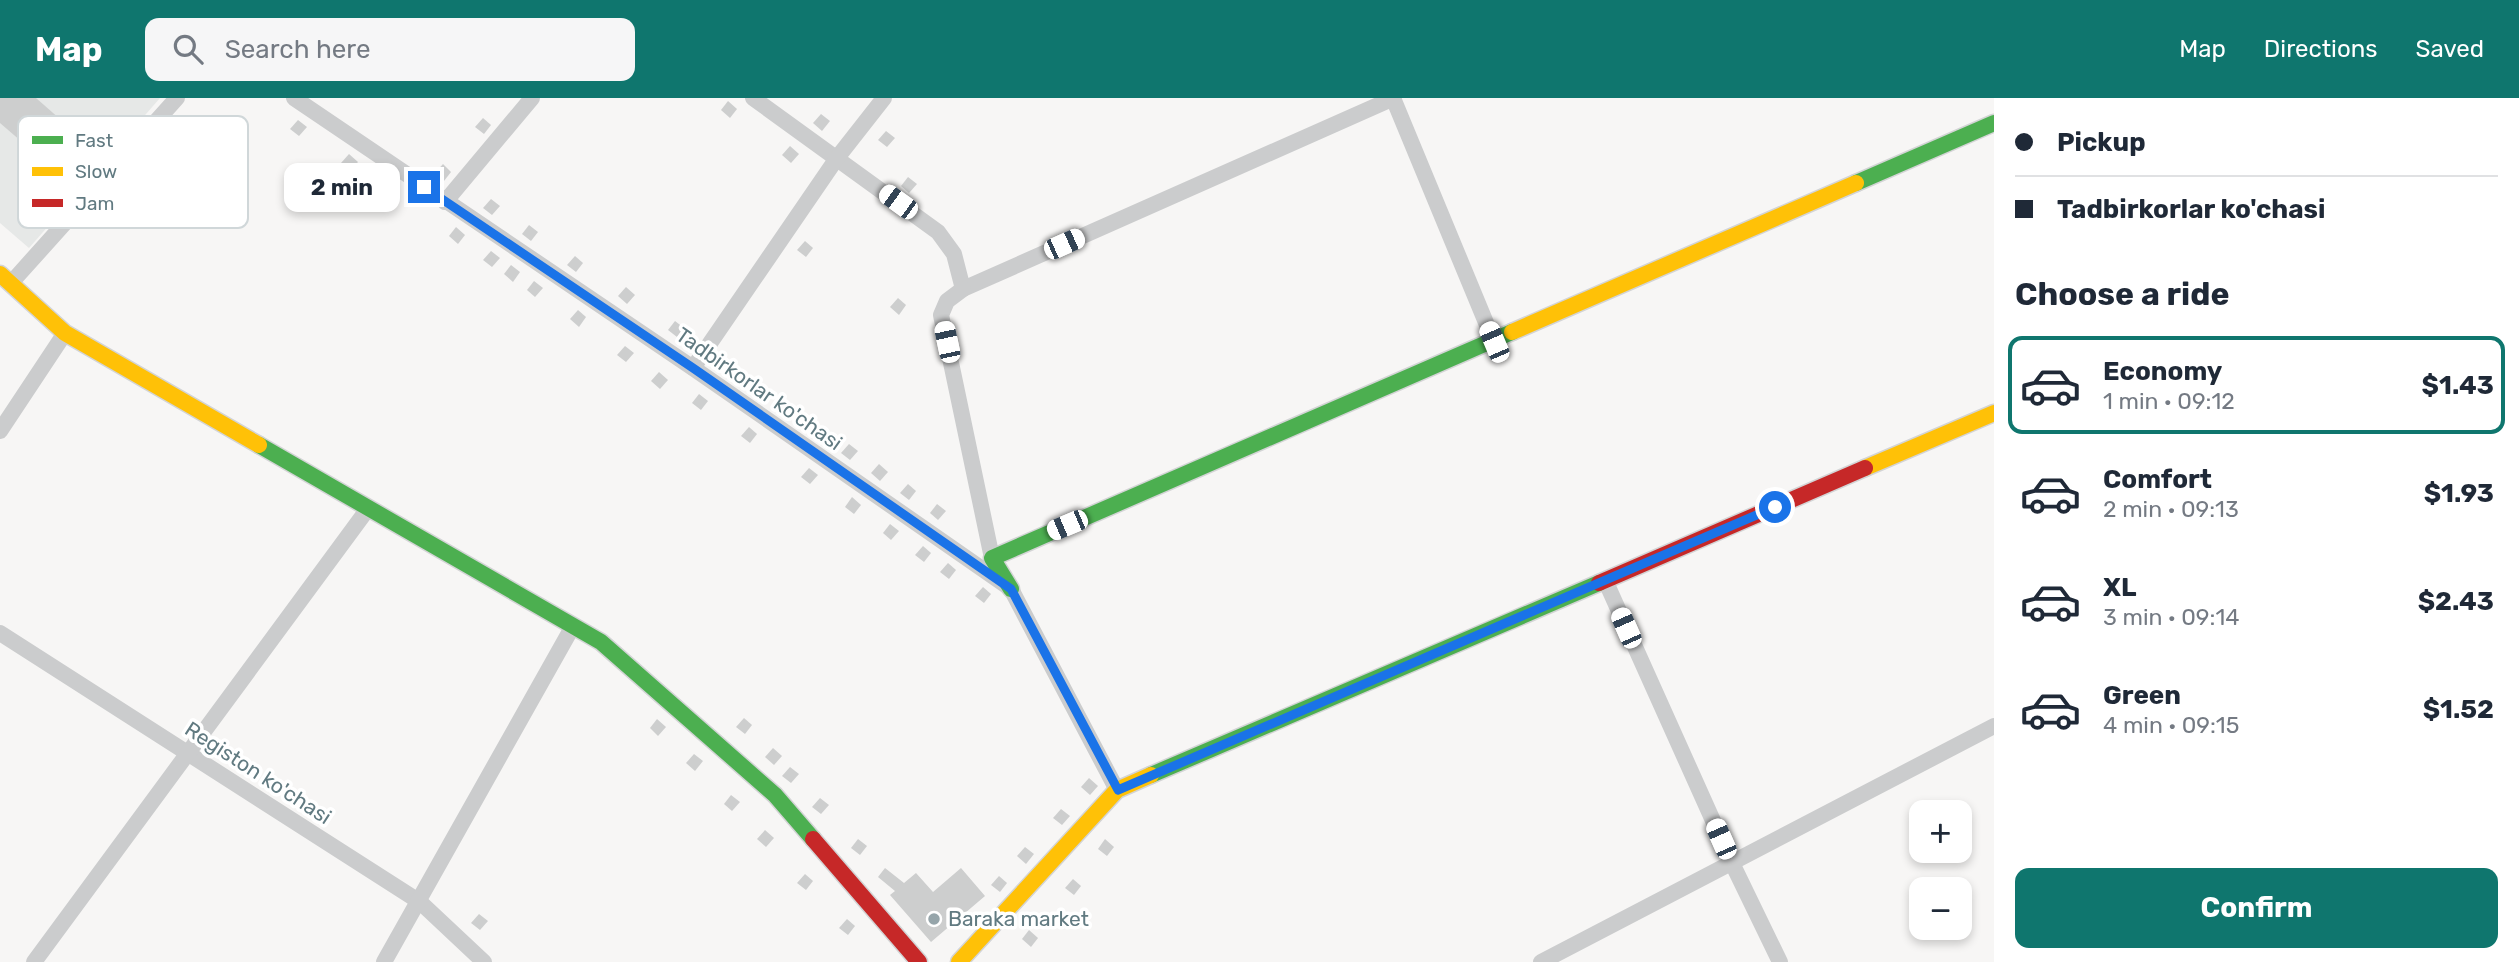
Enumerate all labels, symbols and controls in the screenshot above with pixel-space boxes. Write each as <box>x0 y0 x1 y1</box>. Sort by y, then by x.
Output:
search box <box>145 18 635 81</box>
text: Map <box>35 30 103 69</box>
icon: search <box>169 30 207 68</box>
text: Search here <box>225 34 370 65</box>
text: Map <box>2179 35 2226 63</box>
text: Directions <box>2264 35 2377 63</box>
text: Saved <box>2415 35 2484 63</box>
legend <box>18 116 248 228</box>
text: Pickup <box>2057 127 2146 158</box>
text: Fast <box>75 129 114 152</box>
text: Slow <box>75 160 117 183</box>
callout: 2 min <box>284 162 400 212</box>
route end <box>408 171 440 203</box>
text: 2 min <box>311 173 373 201</box>
car <box>875 181 922 223</box>
text: Jam <box>75 192 114 215</box>
text: Tadbirkorlar ko'chasi <box>2057 194 2325 225</box>
car <box>1041 226 1088 262</box>
text: Choose a ride <box>2015 275 2229 313</box>
car <box>933 319 962 365</box>
car <box>1477 319 1512 365</box>
street label: Tadbirkorlar ko'chasi <box>671 322 847 455</box>
icon: car <box>2019 354 2082 417</box>
text: Economy <box>2103 356 2222 387</box>
text: $1.43 <box>2422 370 2494 401</box>
text: 1 min · 09:12 <box>2103 387 2235 415</box>
icon: car <box>2019 462 2082 525</box>
text: Comfort <box>2103 464 2212 495</box>
text: $1.93 <box>2424 478 2494 509</box>
route start <box>1759 491 1791 523</box>
text: 2 min · 09:13 <box>2103 495 2239 523</box>
car <box>1044 507 1091 543</box>
icon: car <box>2019 570 2082 633</box>
text: XL <box>2103 572 2136 603</box>
text: $2.43 <box>2418 586 2494 617</box>
text: 3 min · 09:14 <box>2103 603 2240 631</box>
car <box>1608 605 1645 651</box>
icon: car <box>2019 678 2082 741</box>
text: Green <box>2103 680 2181 711</box>
text: $1.52 <box>2423 694 2494 725</box>
text: 4 min · 09:15 <box>2103 711 2239 739</box>
street label: Registon ko'chasi <box>180 716 336 829</box>
map controls <box>1909 800 1972 940</box>
button: + <box>1909 800 1972 863</box>
car <box>1703 816 1740 862</box>
button: Confirm <box>2015 868 2498 948</box>
button: − <box>1909 877 1972 940</box>
place label: Baraka market <box>948 906 1089 931</box>
marker: Baraka market <box>926 911 942 927</box>

